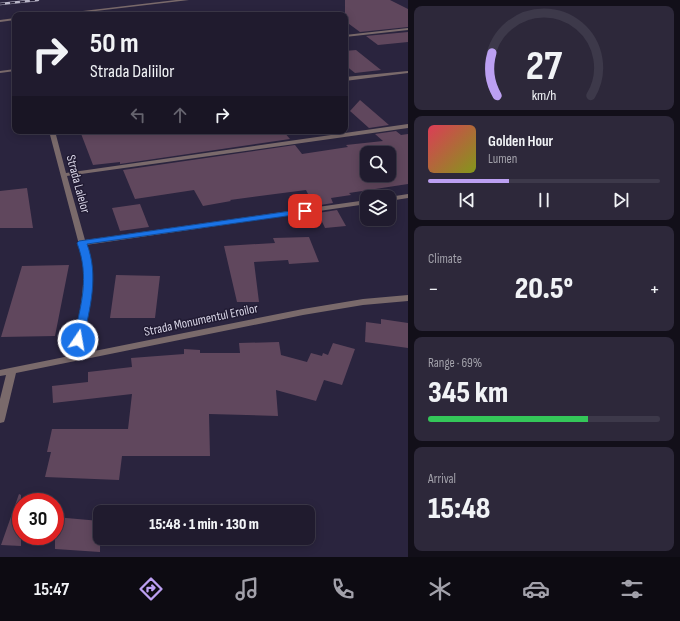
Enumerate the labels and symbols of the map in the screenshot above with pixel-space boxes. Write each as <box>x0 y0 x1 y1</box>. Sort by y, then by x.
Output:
street label: Strada Lalelor <box>63 153 94 215</box>
pin <box>288 194 322 228</box>
street label: Strada Monumentul Eroilor <box>143 300 260 340</box>
position arrow <box>57 319 99 361</box>
speed limit sign: 30 <box>12 493 64 545</box>

